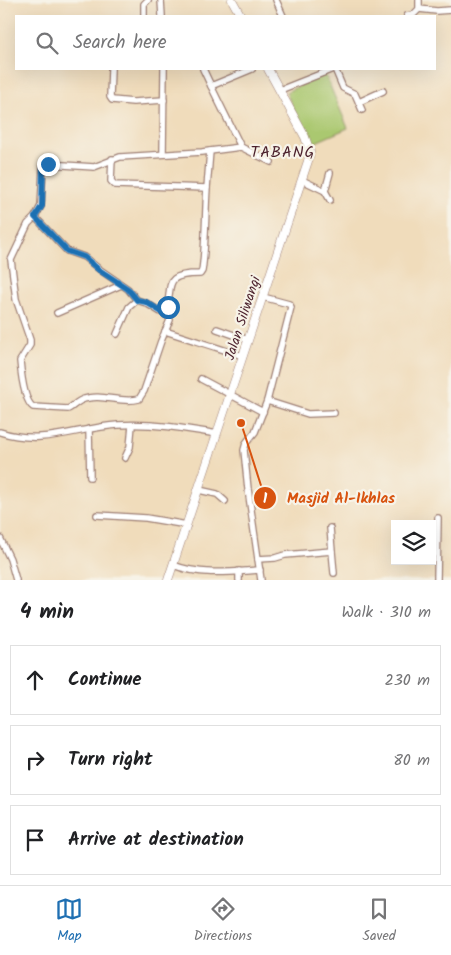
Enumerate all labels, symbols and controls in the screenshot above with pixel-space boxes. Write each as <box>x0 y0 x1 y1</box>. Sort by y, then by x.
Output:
search box <box>15 15 436 70</box>
text: Search here <box>73 28 167 58</box>
icon: search <box>33 29 61 57</box>
district label: TABANG <box>251 140 315 165</box>
route end <box>37 153 60 176</box>
street label: Jalan Siliwangi <box>219 273 267 363</box>
route start <box>157 296 180 319</box>
callout: Masjid Al-Ikhlas <box>252 483 405 513</box>
text: 1 <box>263 487 268 511</box>
text: Masjid Al-Ikhlas <box>287 487 395 511</box>
map controls <box>391 520 436 565</box>
button: layers <box>391 520 436 565</box>
text: 4 min <box>20 596 74 629</box>
text: Walk · 310 m <box>342 600 431 625</box>
text: Continue <box>68 665 141 695</box>
icon: ahead <box>21 666 49 694</box>
text: 230 m <box>384 668 430 693</box>
text: Turn right <box>68 745 153 775</box>
icon: right <box>21 746 49 774</box>
text: 80 m <box>393 748 430 773</box>
text: Arrive at destination <box>68 825 244 855</box>
icon: arrive <box>21 826 49 854</box>
tab: Map <box>55 895 83 947</box>
tab: Directions <box>194 895 252 947</box>
tab: Saved <box>362 895 396 947</box>

